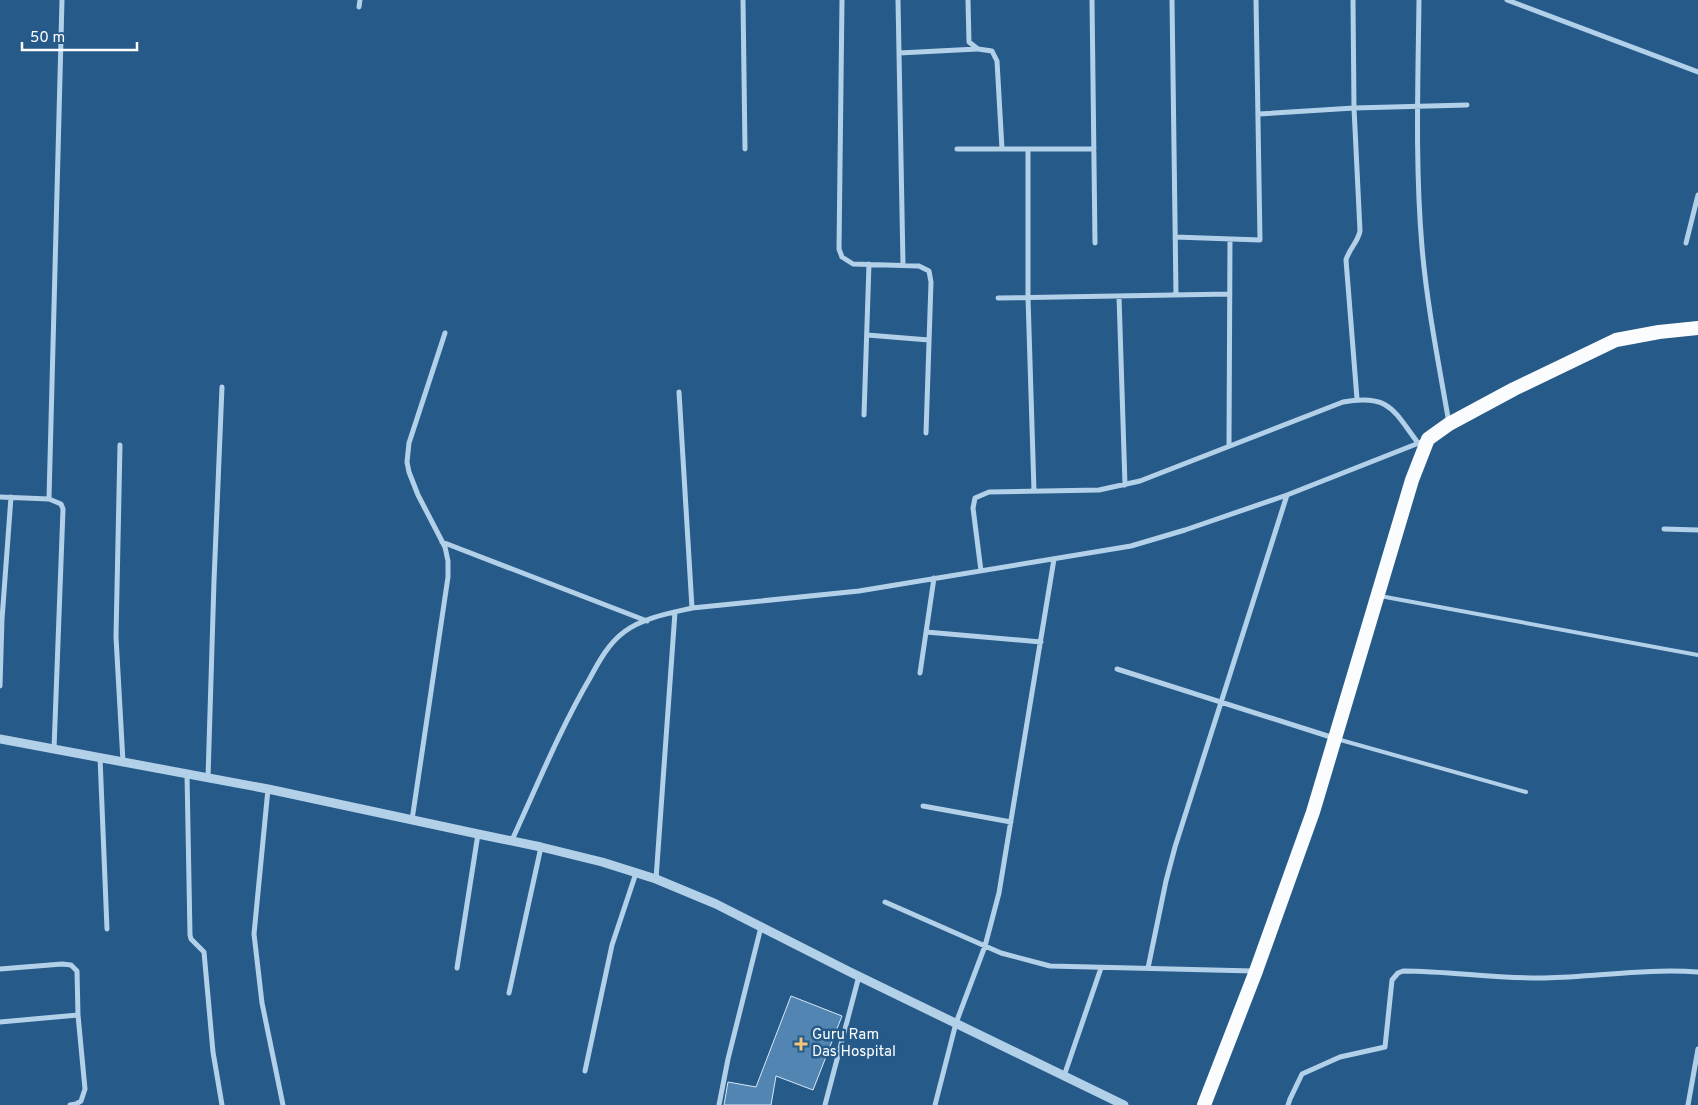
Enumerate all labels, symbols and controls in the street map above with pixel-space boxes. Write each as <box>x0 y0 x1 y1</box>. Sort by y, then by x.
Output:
scale bar <box>22 20 138 52</box>
text: 50 m <box>30 29 65 48</box>
place label: Guru Ram Das Hospital <box>812 1026 896 1062</box>
marker: Guru Ram Das Hospital <box>794 1037 808 1051</box>

